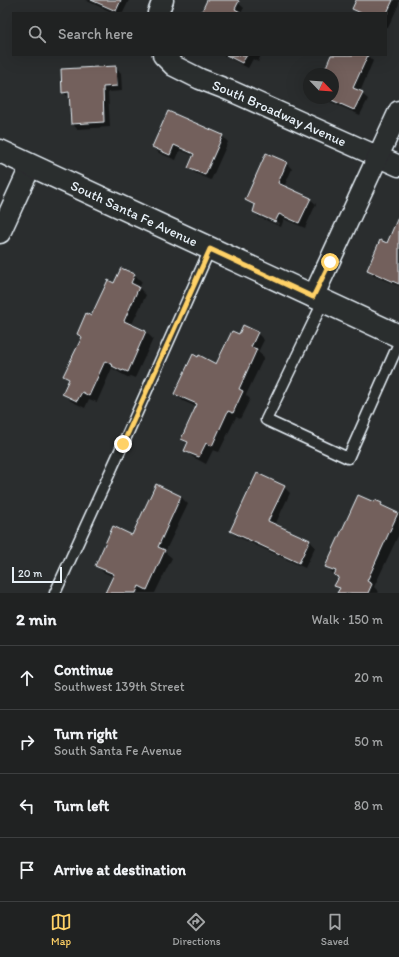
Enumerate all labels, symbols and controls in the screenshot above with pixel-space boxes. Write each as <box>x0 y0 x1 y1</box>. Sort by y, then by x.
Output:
search box <box>12 12 387 56</box>
icon: search <box>26 23 48 45</box>
text: Search here <box>58 25 133 43</box>
north arrow <box>303 68 339 104</box>
street label: South Broadway Avenue <box>210 77 349 151</box>
street label: South Santa Fe Avenue <box>68 177 201 251</box>
route start <box>321 253 339 271</box>
route end <box>114 435 132 453</box>
scale bar <box>12 565 62 584</box>
text: 20 m <box>18 567 42 580</box>
text: 2 min <box>16 609 56 629</box>
text: Walk · 150 m <box>312 612 383 627</box>
text: Continue <box>54 661 113 679</box>
icon: ahead <box>16 667 38 689</box>
text: 20 m <box>354 670 383 685</box>
text: Southwest 139th Street <box>54 679 185 694</box>
text: Turn right <box>54 725 118 743</box>
icon: right <box>16 731 38 753</box>
text: 50 m <box>354 734 383 749</box>
text: South Santa Fe Avenue <box>54 743 182 758</box>
icon: left <box>16 795 38 817</box>
text: Turn left <box>54 797 109 815</box>
text: 80 m <box>354 798 383 813</box>
icon: arrive <box>16 859 38 881</box>
text: Arrive at destination <box>54 861 186 879</box>
tab: Map <box>50 911 72 948</box>
tab: Directions <box>172 911 221 948</box>
tab: Saved <box>321 911 349 948</box>

